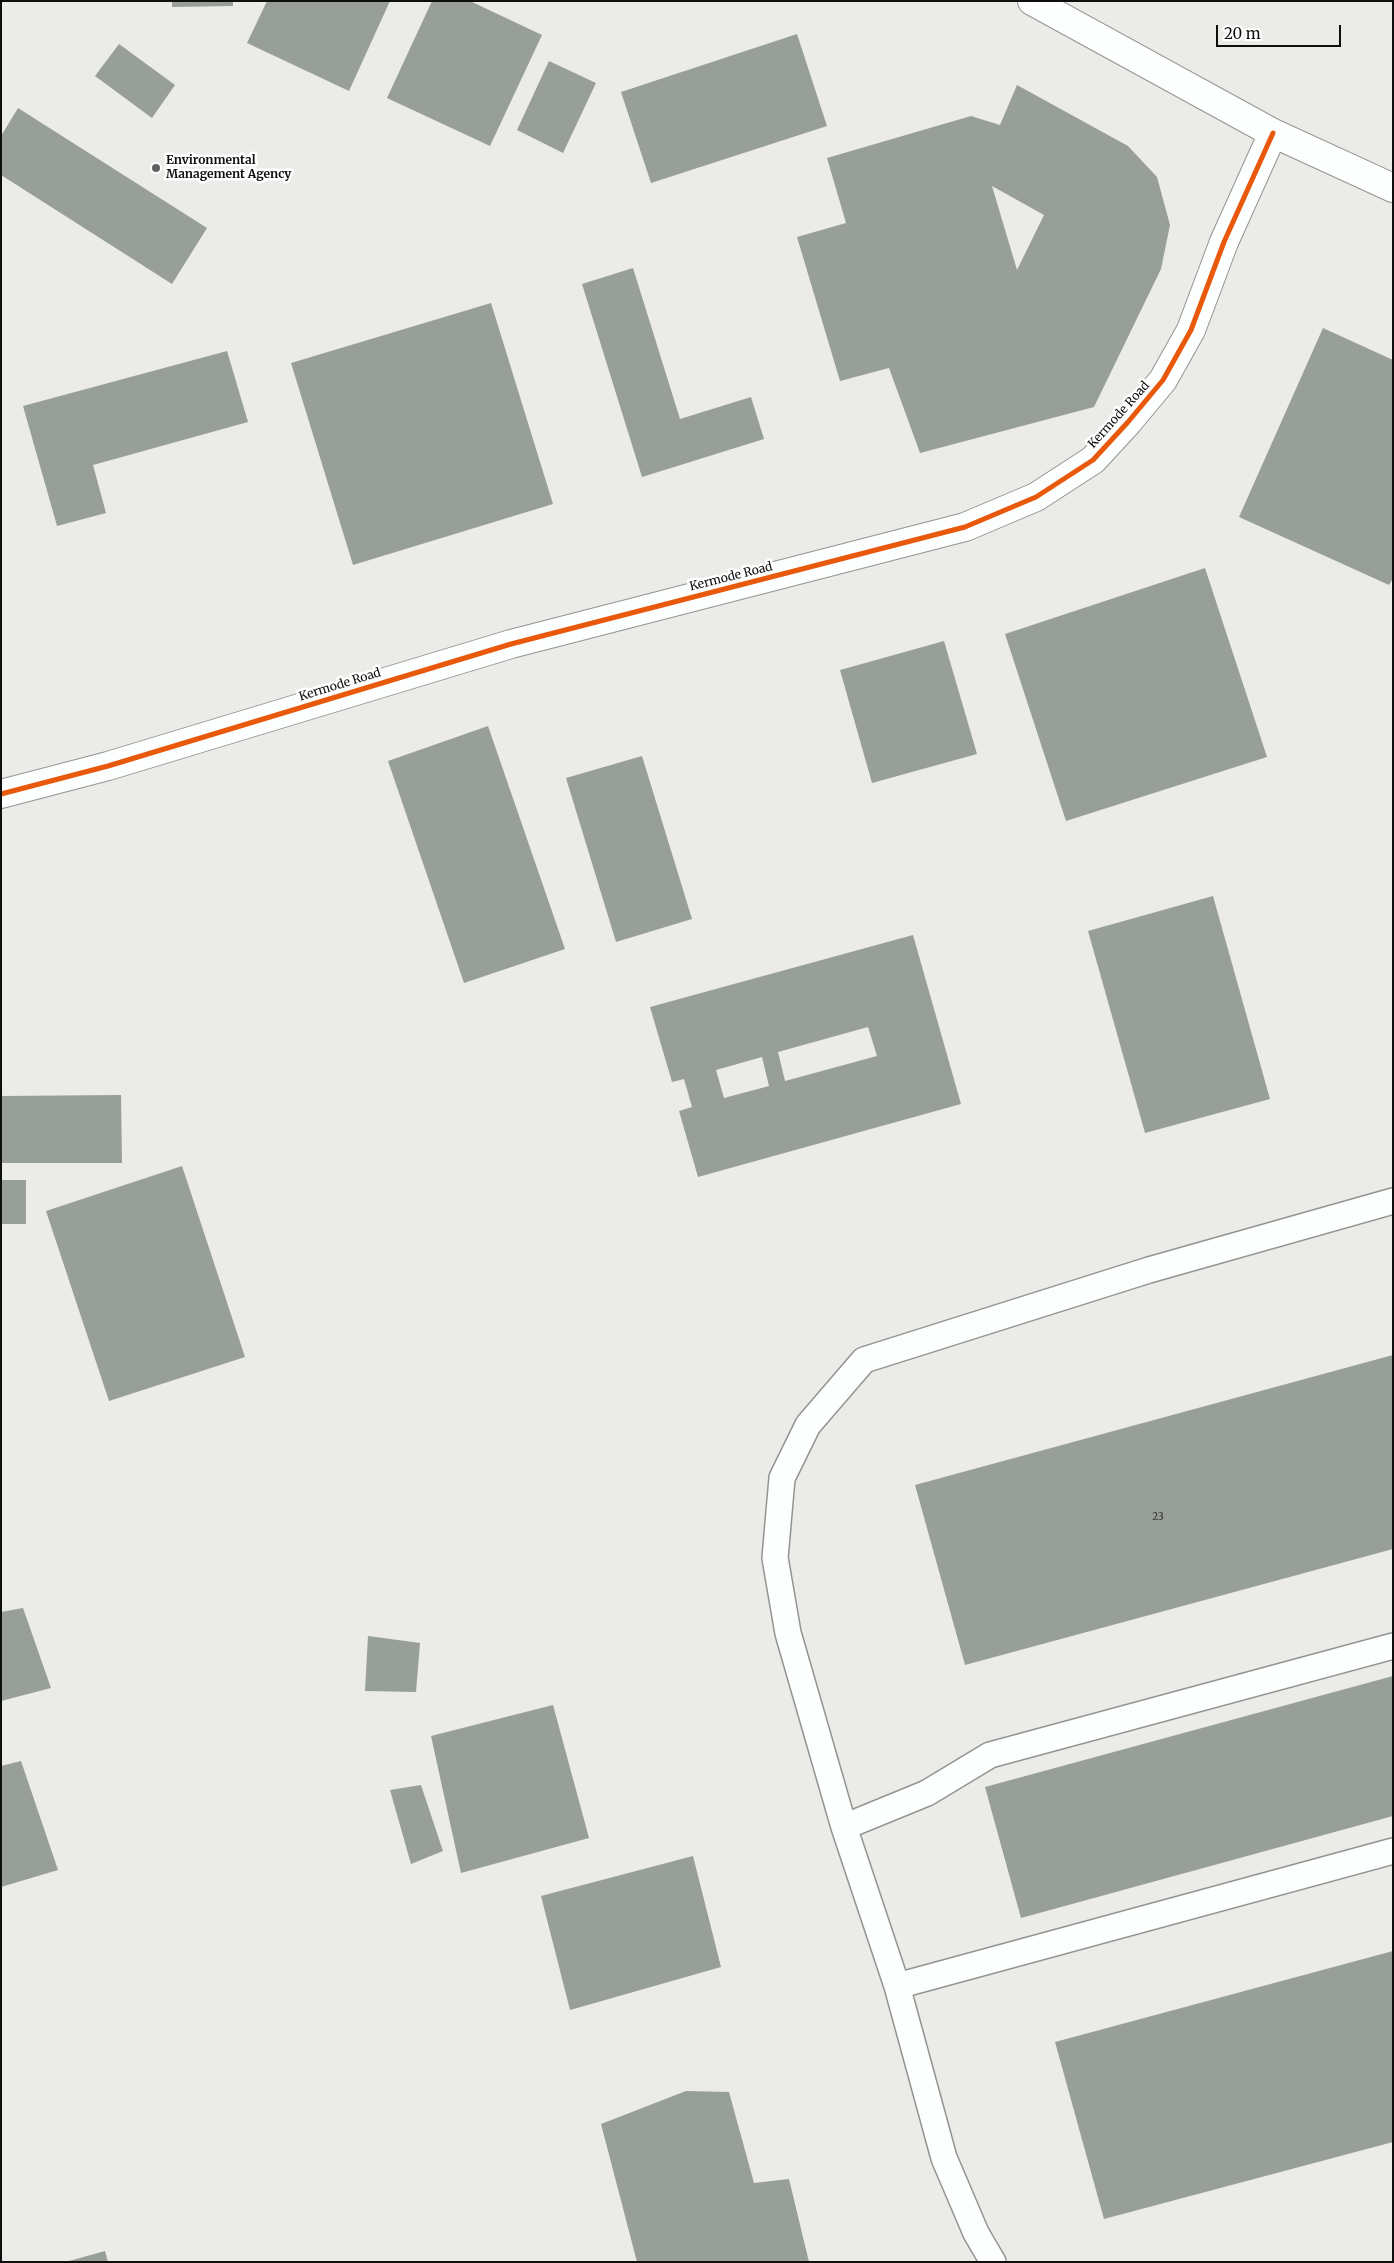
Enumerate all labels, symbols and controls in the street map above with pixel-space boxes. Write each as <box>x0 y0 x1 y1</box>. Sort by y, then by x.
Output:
scale bar <box>1219 15 1344 47</box>
text: 20 m <box>1224 24 1261 43</box>
place label: Environmental Management Agency <box>166 154 291 182</box>
marker: Environmental Management Agency <box>150 162 162 174</box>
street label: Kermode Road <box>1085 379 1153 451</box>
street label: Kermode Road <box>688 560 774 594</box>
street label: Kermode Road <box>297 666 383 704</box>
house number: 23 <box>1152 1511 1164 1523</box>

